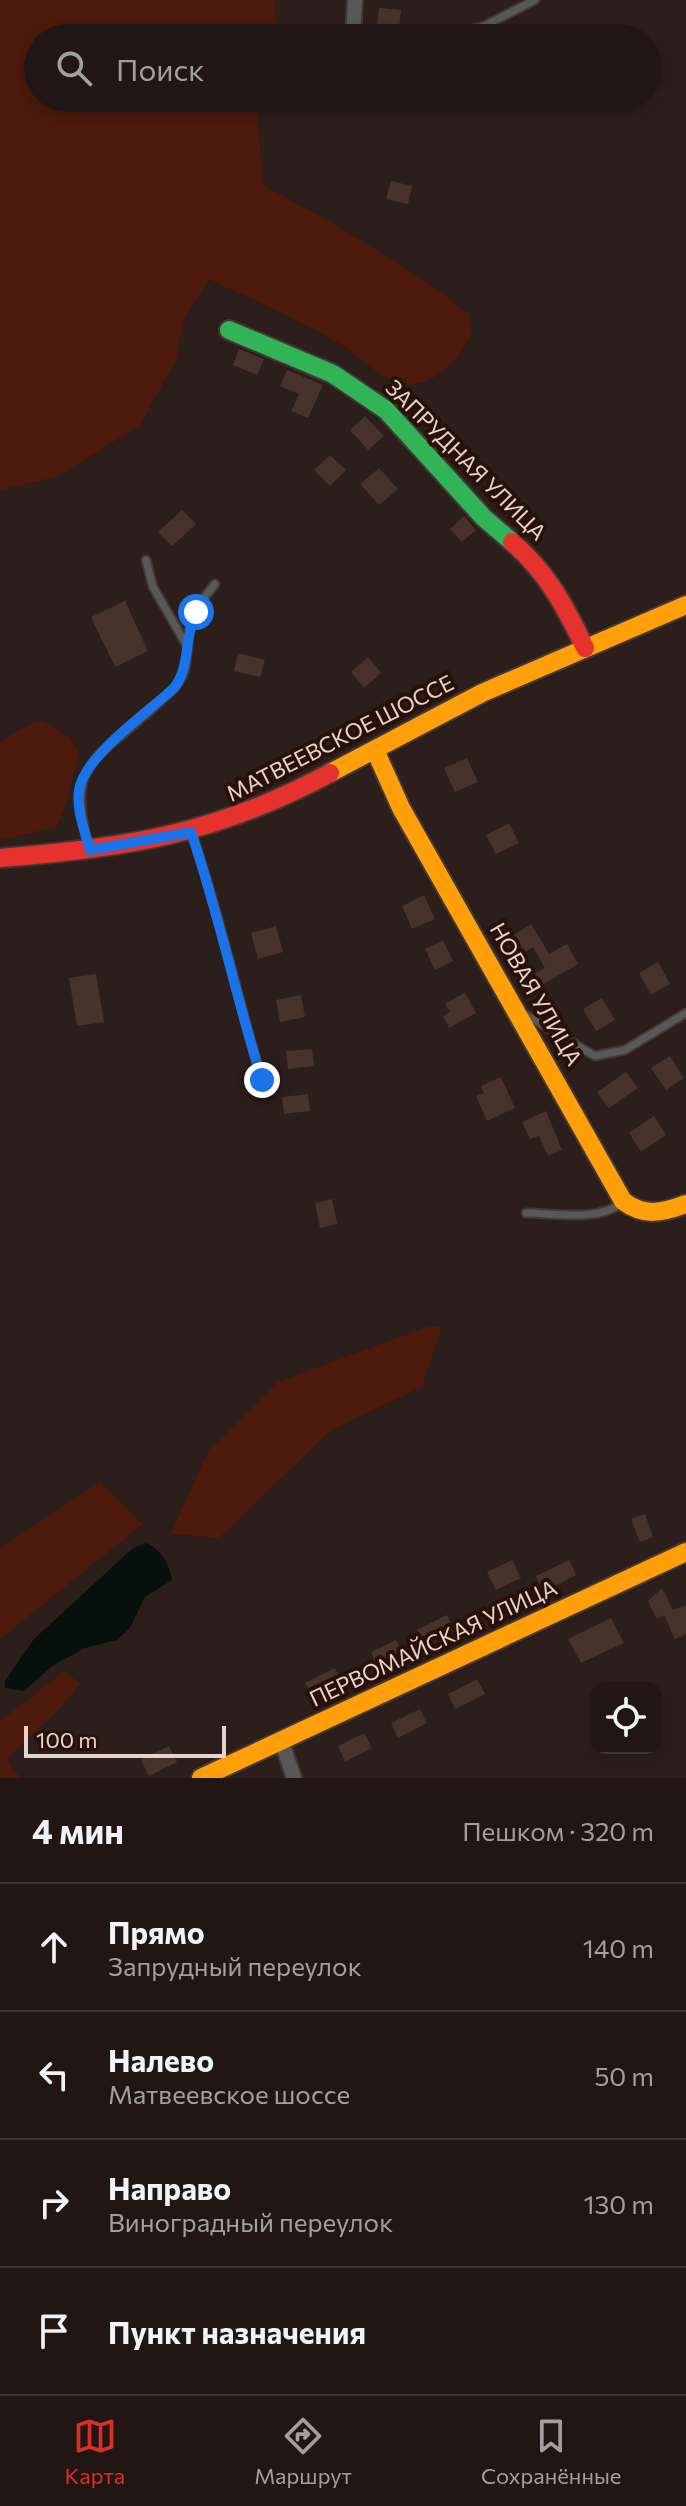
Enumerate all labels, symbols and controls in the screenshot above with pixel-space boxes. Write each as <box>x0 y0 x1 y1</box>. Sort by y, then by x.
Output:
search box <box>24 24 662 112</box>
icon: search <box>52 46 96 90</box>
text: Поиск <box>116 50 204 87</box>
street label: ЗАПРУДНАЯ УЛИЦА <box>380 374 552 546</box>
route start <box>178 594 214 630</box>
street label: МАТВЕЕВСКОЕ ШОССЕ <box>222 668 458 807</box>
street label: НОВАЯ УЛИЦА <box>485 917 588 1070</box>
route end <box>244 1062 280 1098</box>
street label: ПЕРВОМАЙСКАЯ УЛИЦА <box>305 1573 561 1712</box>
map controls <box>590 1682 662 1754</box>
button: locate <box>590 1682 662 1754</box>
scale bar <box>24 1722 226 1758</box>
text: 100 m <box>36 1726 98 1753</box>
text: 4 мин <box>32 1809 124 1851</box>
text: Пешком · 320 m <box>462 1815 654 1846</box>
text: Прямо <box>108 1913 205 1950</box>
icon: ahead <box>32 1925 76 1969</box>
text: 140 m <box>583 1932 654 1963</box>
text: Запрудный переулок <box>108 1950 362 1981</box>
text: Налево <box>108 2041 214 2078</box>
icon: left <box>32 2053 76 2097</box>
text: 50 m <box>594 2060 654 2091</box>
text: Матвеевское шоссе <box>108 2078 350 2109</box>
text: Направо <box>108 2169 231 2206</box>
icon: right <box>32 2181 76 2225</box>
text: 130 m <box>583 2188 654 2219</box>
text: Виноградный переулок <box>108 2206 393 2237</box>
icon: arrive <box>32 2309 76 2353</box>
text: Пункт назначения <box>108 2313 366 2350</box>
tab: Карта <box>65 2414 125 2489</box>
tab: Маршрут <box>254 2414 352 2489</box>
tab: Сохранённые <box>481 2414 621 2489</box>

